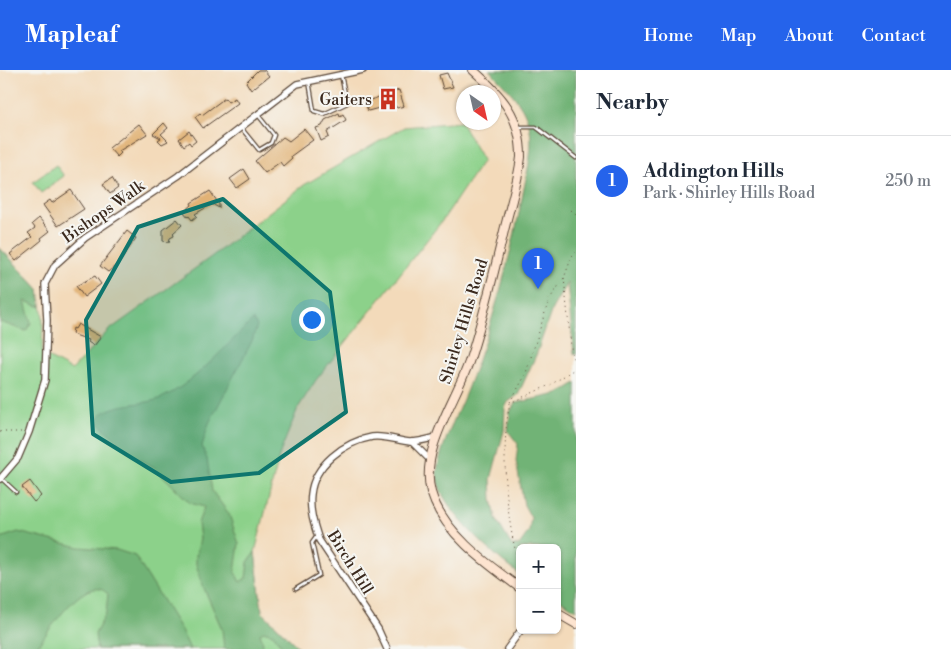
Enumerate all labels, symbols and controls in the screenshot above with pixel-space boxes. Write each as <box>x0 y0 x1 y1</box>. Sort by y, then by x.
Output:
text: Mapleaf <box>25 20 118 50</box>
text: Home <box>644 24 693 47</box>
text: Map <box>721 24 757 47</box>
text: About <box>785 24 834 47</box>
text: Contact <box>862 24 926 47</box>
north arrow <box>456 85 501 130</box>
building icon: Gaiters <box>375 86 401 112</box>
place label: Gaiters <box>319 90 372 110</box>
text: Nearby <box>596 90 669 116</box>
text: Addington Hills <box>643 159 784 183</box>
text: 1 <box>608 171 616 191</box>
text: 250 m <box>885 171 931 191</box>
street label: Bishops Walk <box>58 175 150 248</box>
text: Park · Shirley Hills Road <box>643 183 815 203</box>
pin: 1 <box>522 248 554 289</box>
street label: Shirley Hills Road <box>435 256 492 386</box>
your location <box>299 307 325 333</box>
street label: Birch Hill <box>322 526 378 598</box>
map controls <box>516 544 561 634</box>
button: + <box>516 544 561 589</box>
button: − <box>516 589 561 634</box>

